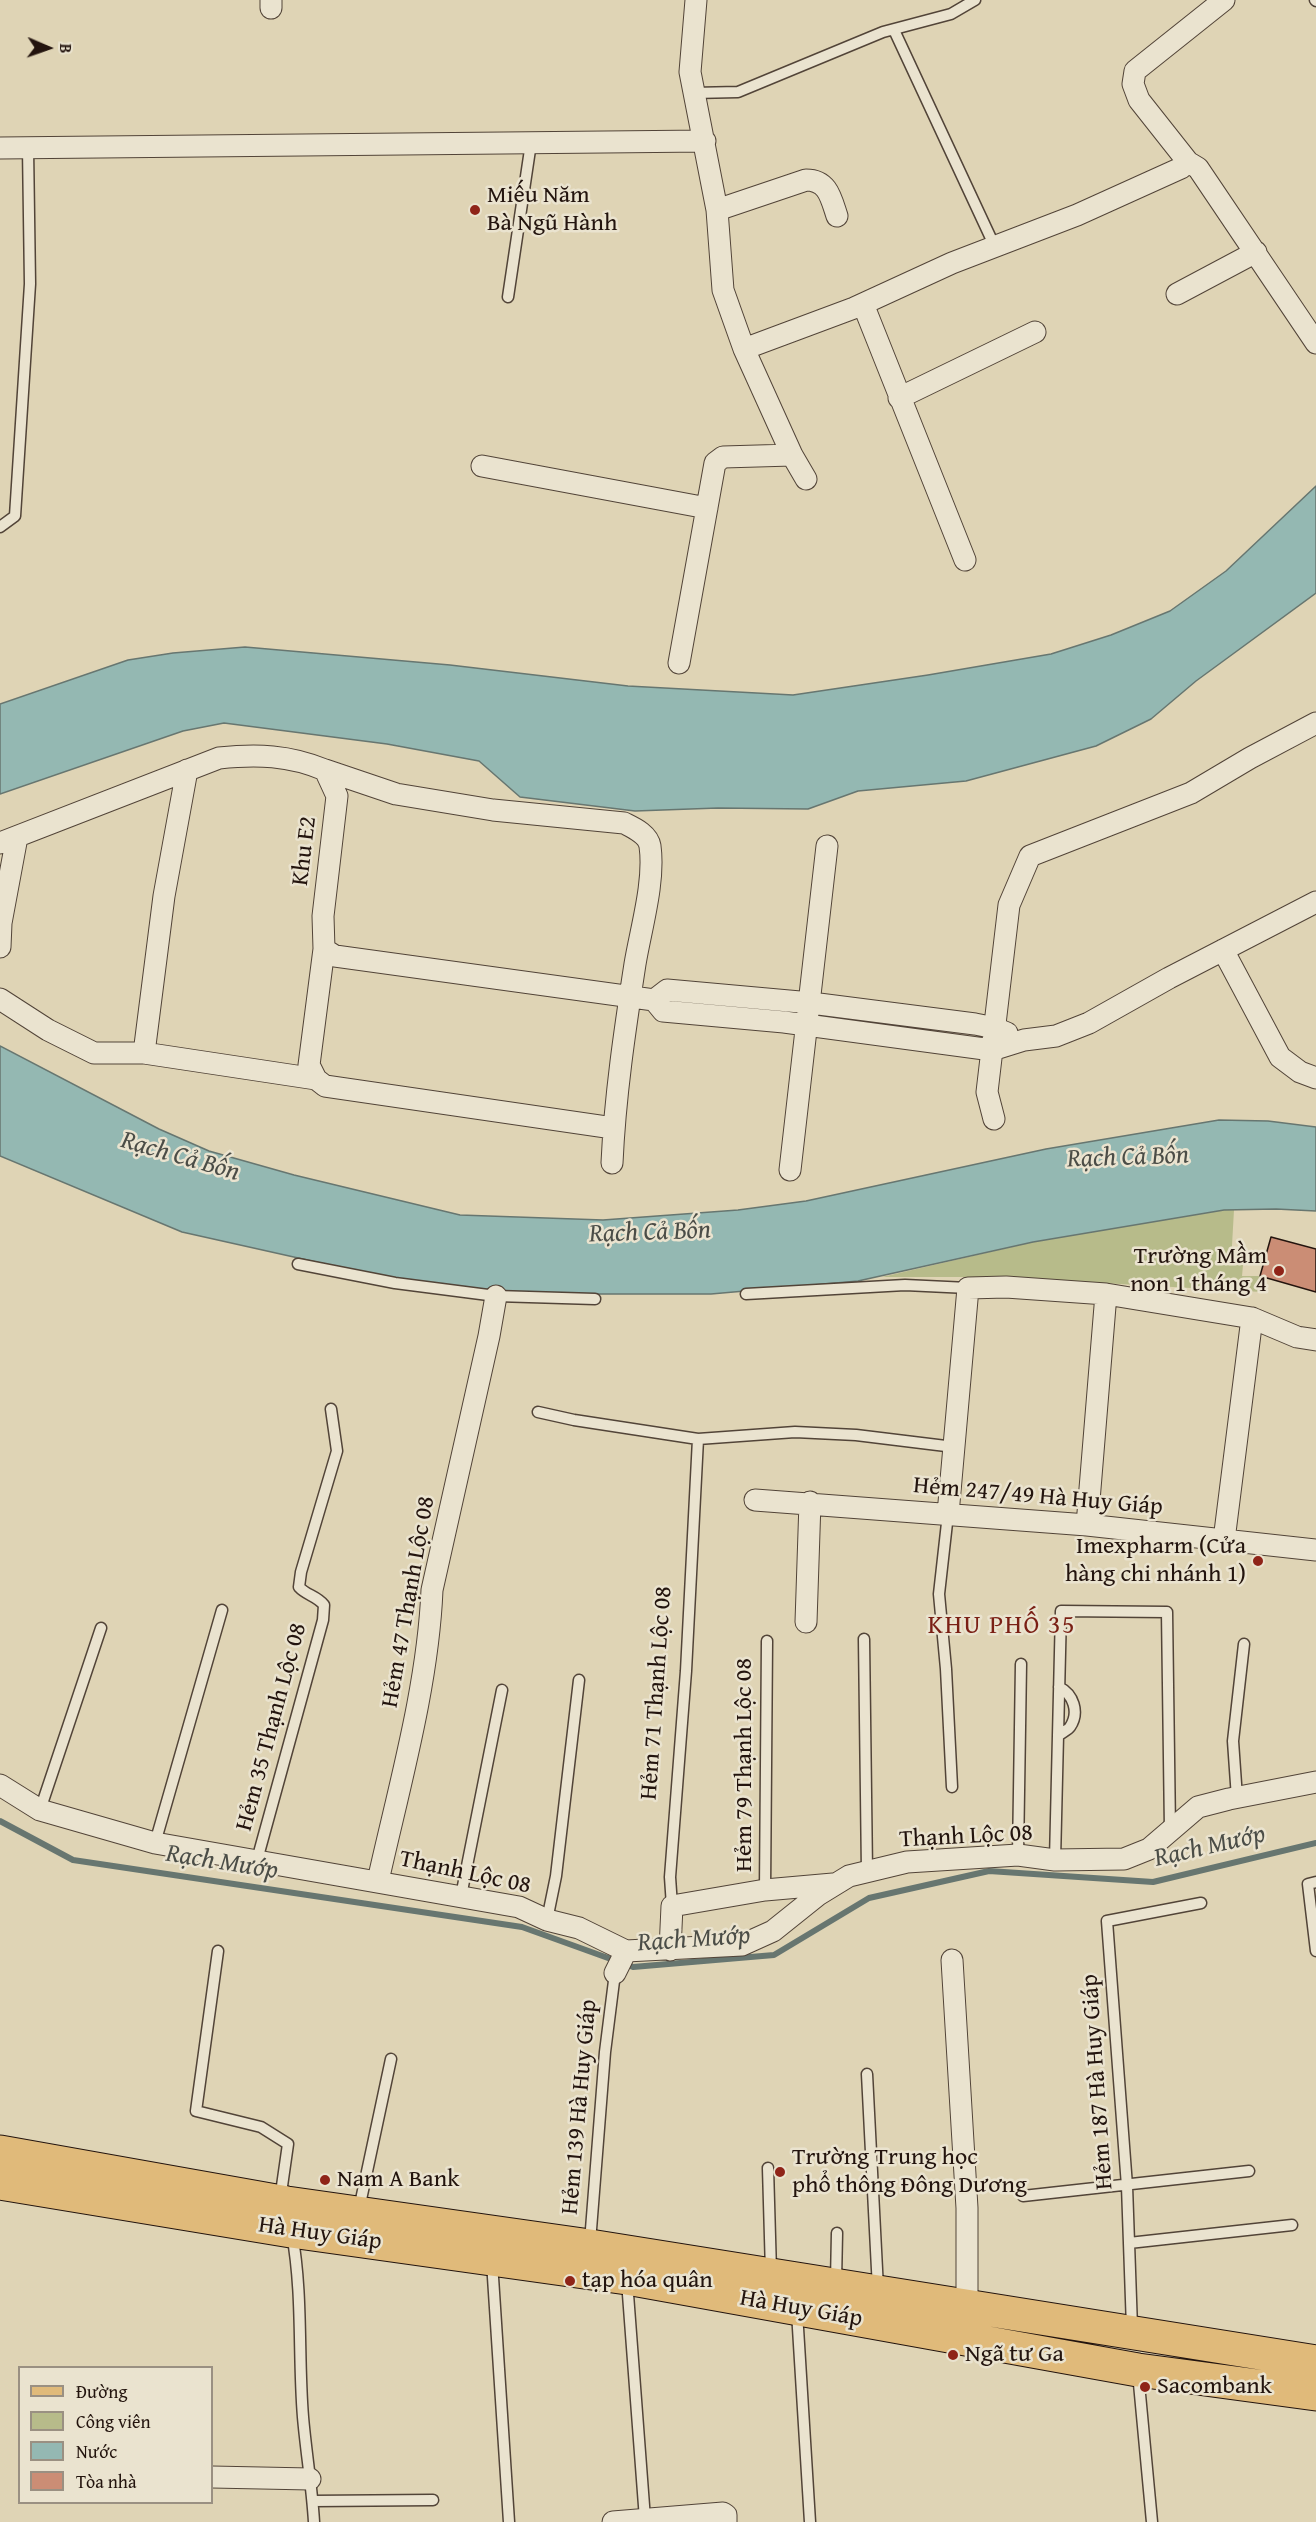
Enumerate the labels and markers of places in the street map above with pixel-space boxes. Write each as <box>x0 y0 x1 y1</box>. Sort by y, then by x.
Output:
place label: Miếu Năm Bà Ngũ Hành <box>487 182 617 238</box>
marker: Miếu Năm Bà Ngũ Hành <box>468 203 482 217</box>
place label: Trường Mầm non 1 tháng 4 <box>1130 1243 1267 1299</box>
marker: Trường Mầm non 1 tháng 4 <box>1272 1264 1286 1278</box>
place label: Imexpharm (Cửa hàng chi nhánh 1) <box>1065 1533 1246 1589</box>
marker: Imexpharm (Cửa hàng chi nhánh 1) <box>1251 1554 1265 1568</box>
place label: Trường Trung học phổ thông Đông Dương <box>792 2144 1027 2200</box>
marker: Trường Trung học phổ thông Đông Dương <box>773 2165 787 2179</box>
place label: Nam A Bank <box>337 2166 459 2194</box>
marker: Nam A Bank <box>318 2173 332 2187</box>
place label: tạp hóa quân <box>582 2267 713 2295</box>
marker: tạp hóa quân <box>563 2274 577 2288</box>
place label: Ngã tư Ga <box>965 2341 1064 2369</box>
marker: Ngã tư Ga <box>946 2348 960 2362</box>
place label: Sacombank <box>1157 2373 1272 2401</box>
marker: Sacombank <box>1138 2380 1152 2394</box>

